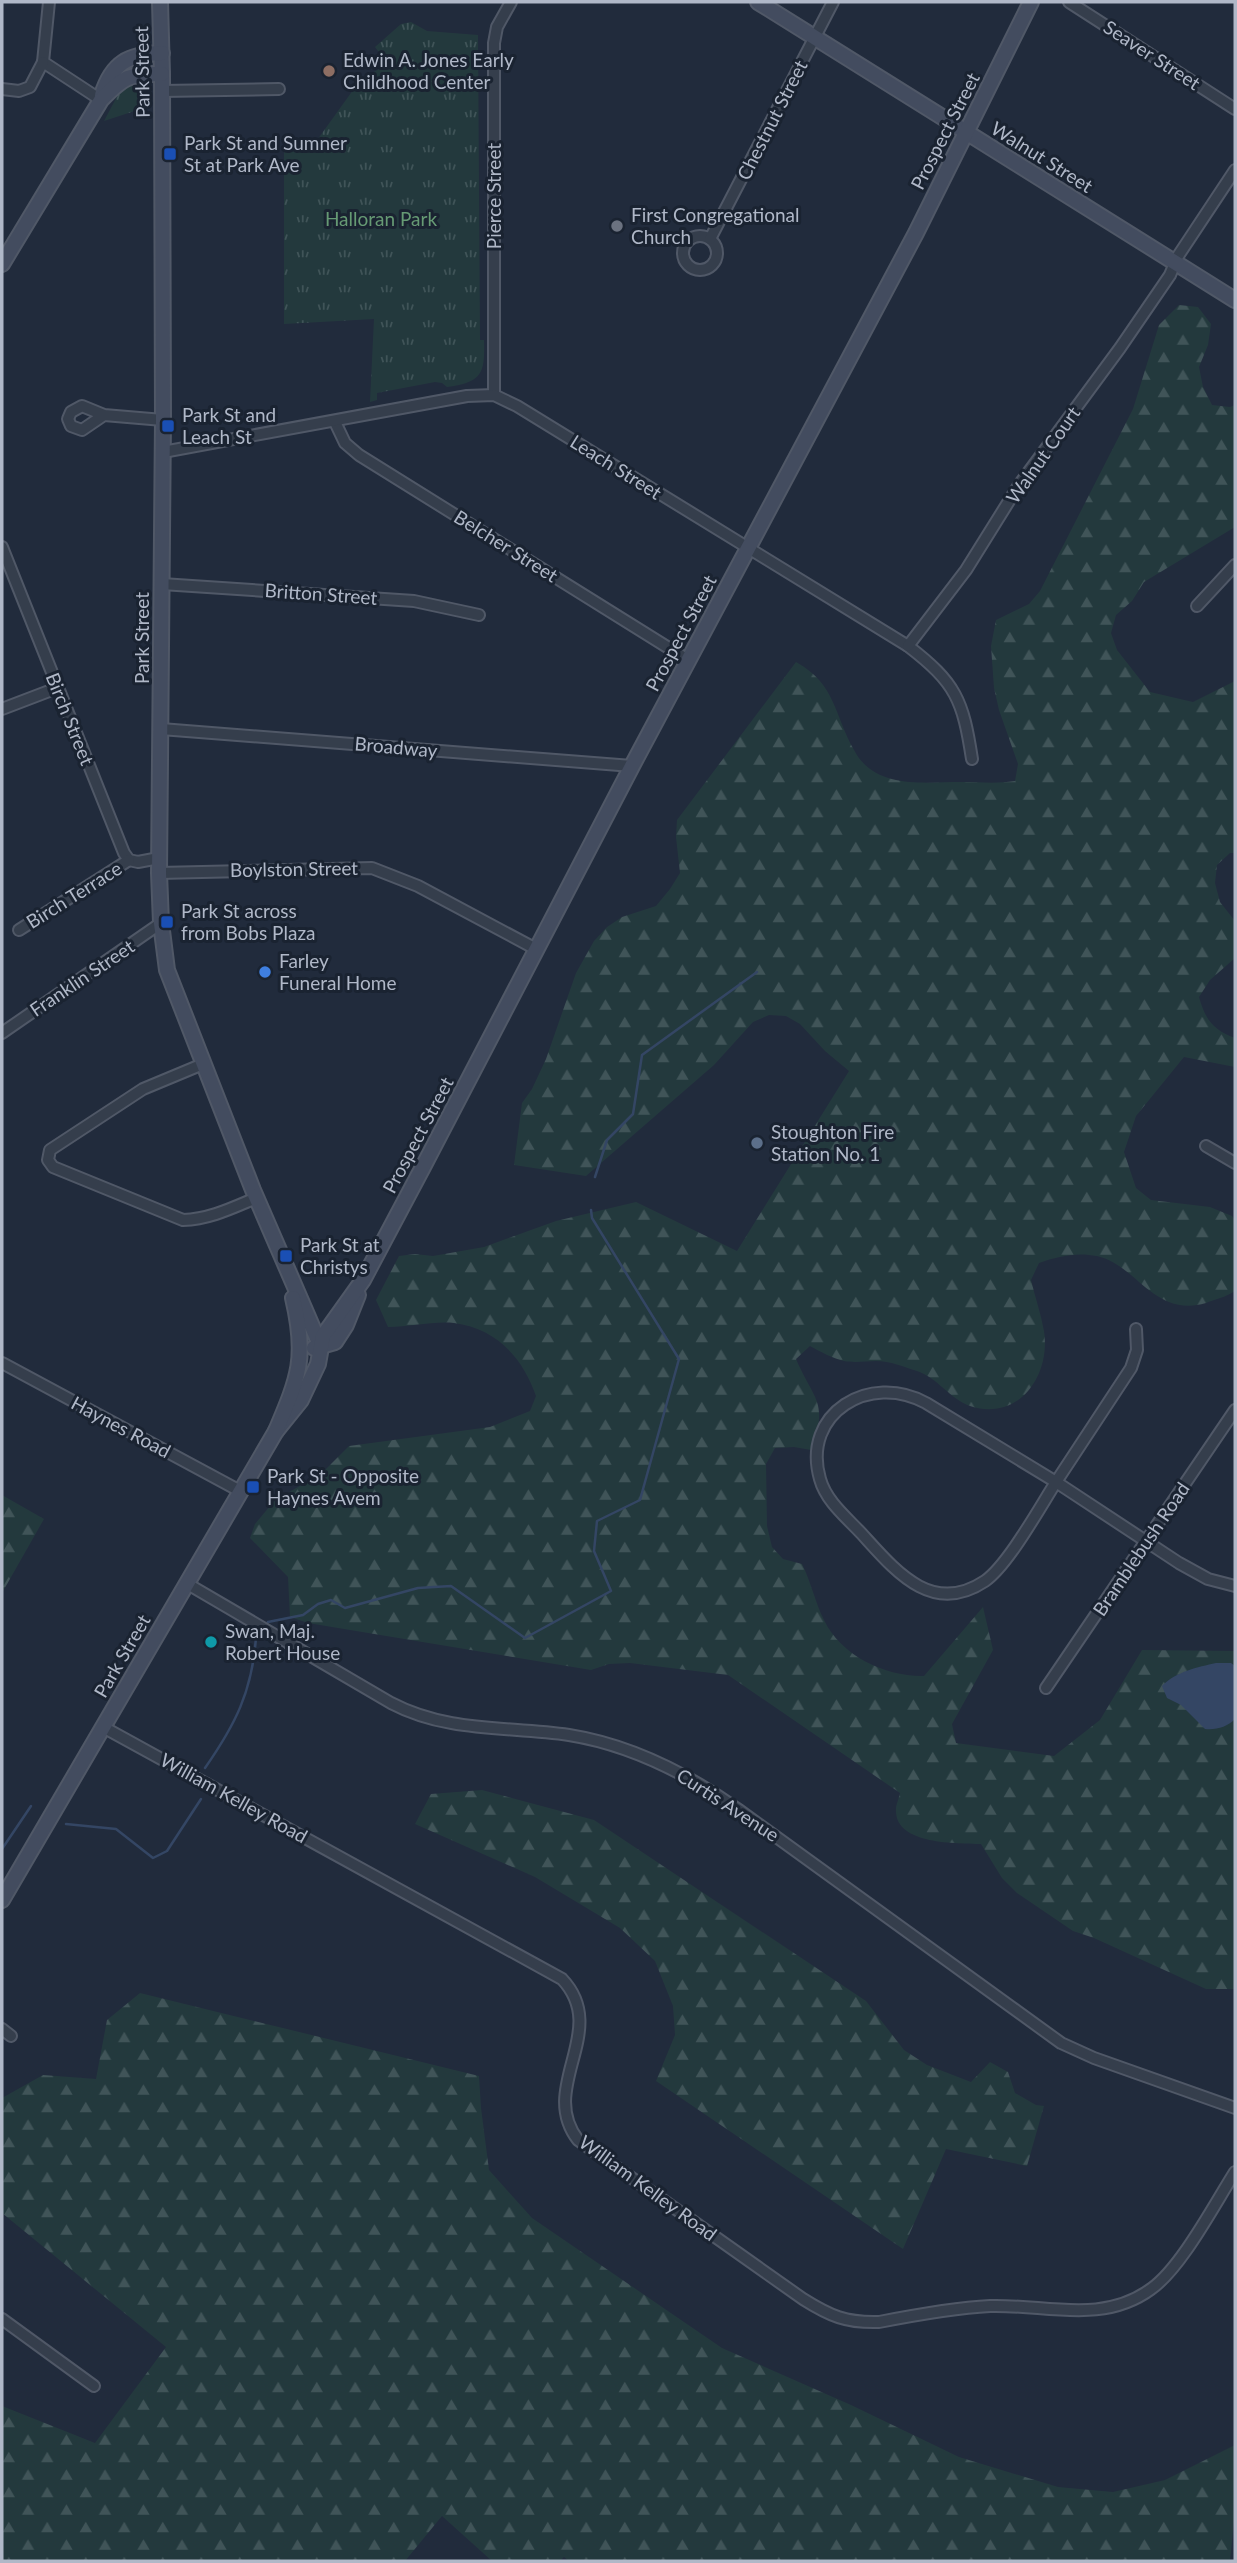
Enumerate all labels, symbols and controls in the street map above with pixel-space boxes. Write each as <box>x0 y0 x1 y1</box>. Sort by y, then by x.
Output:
street label: Seaver Street <box>1100 15 1205 94</box>
street label: Park Street <box>129 26 154 118</box>
place label: Edwin A. Jones Early Childhood Center <box>343 48 514 93</box>
street label: Chestnut Street <box>732 56 812 183</box>
marker: Edwin A. Jones Early Childhood Center <box>321 63 337 79</box>
street label: Prospect Street <box>905 68 984 193</box>
street label: Walnut Street <box>987 116 1097 197</box>
place label: Park St and Sumner St at Park Ave <box>184 131 347 176</box>
street label: Pierce Street <box>482 143 505 249</box>
marker: Park St and Sumner St at Park Ave <box>162 146 178 162</box>
place label: First Congregational Church <box>631 203 800 248</box>
park label: Halloran Park <box>325 207 437 230</box>
marker: First Congregational Church <box>609 218 625 234</box>
street label: Walnut Court <box>1001 402 1085 508</box>
place label: Park St and Leach St <box>182 403 276 448</box>
marker: Park St and Leach St <box>160 418 176 434</box>
street label: Leach Street <box>566 430 666 504</box>
street label: Belcher Street <box>450 505 562 587</box>
street label: Prospect Street <box>640 571 721 695</box>
street label: Britton Street <box>264 578 378 609</box>
street label: Park Street <box>130 592 153 684</box>
street label: Birch Street <box>41 669 100 769</box>
street label: Broadway <box>354 731 439 762</box>
street label: Birch Terrace <box>22 856 126 933</box>
street label: Boylston Street <box>230 856 358 881</box>
place label: Park St across from Bobs Plaza <box>181 899 315 944</box>
marker: Park St across from Bobs Plaza <box>159 914 175 930</box>
street label: Franklin Street <box>25 934 138 1021</box>
place label: Farley Funeral Home <box>279 949 396 994</box>
marker: Farley Funeral Home <box>257 964 273 980</box>
street label: Prospect Street <box>377 1073 458 1197</box>
place label: Stoughton Fire Station No. 1 <box>771 1120 894 1165</box>
marker: Stoughton Fire Station No. 1 <box>749 1135 765 1151</box>
place label: Park St at Christys <box>300 1233 380 1278</box>
marker: Park St at Christys <box>278 1248 294 1264</box>
street label: Haynes Road <box>68 1391 175 1462</box>
place label: Park St - Opposite Haynes Avem <box>267 1464 419 1509</box>
street label: Bramblebush Road <box>1087 1478 1194 1620</box>
marker: Park St - Opposite Haynes Avem <box>245 1479 261 1495</box>
street label: Park Street <box>89 1610 155 1701</box>
place label: Swan, Maj. Robert House <box>225 1619 340 1664</box>
marker: Swan, Maj. Robert House <box>203 1634 219 1650</box>
street label: William Kelley Road <box>157 1748 312 1848</box>
street label: Curtis Avenue <box>673 1763 784 1846</box>
street label: William Kelley Road <box>575 2130 722 2245</box>

